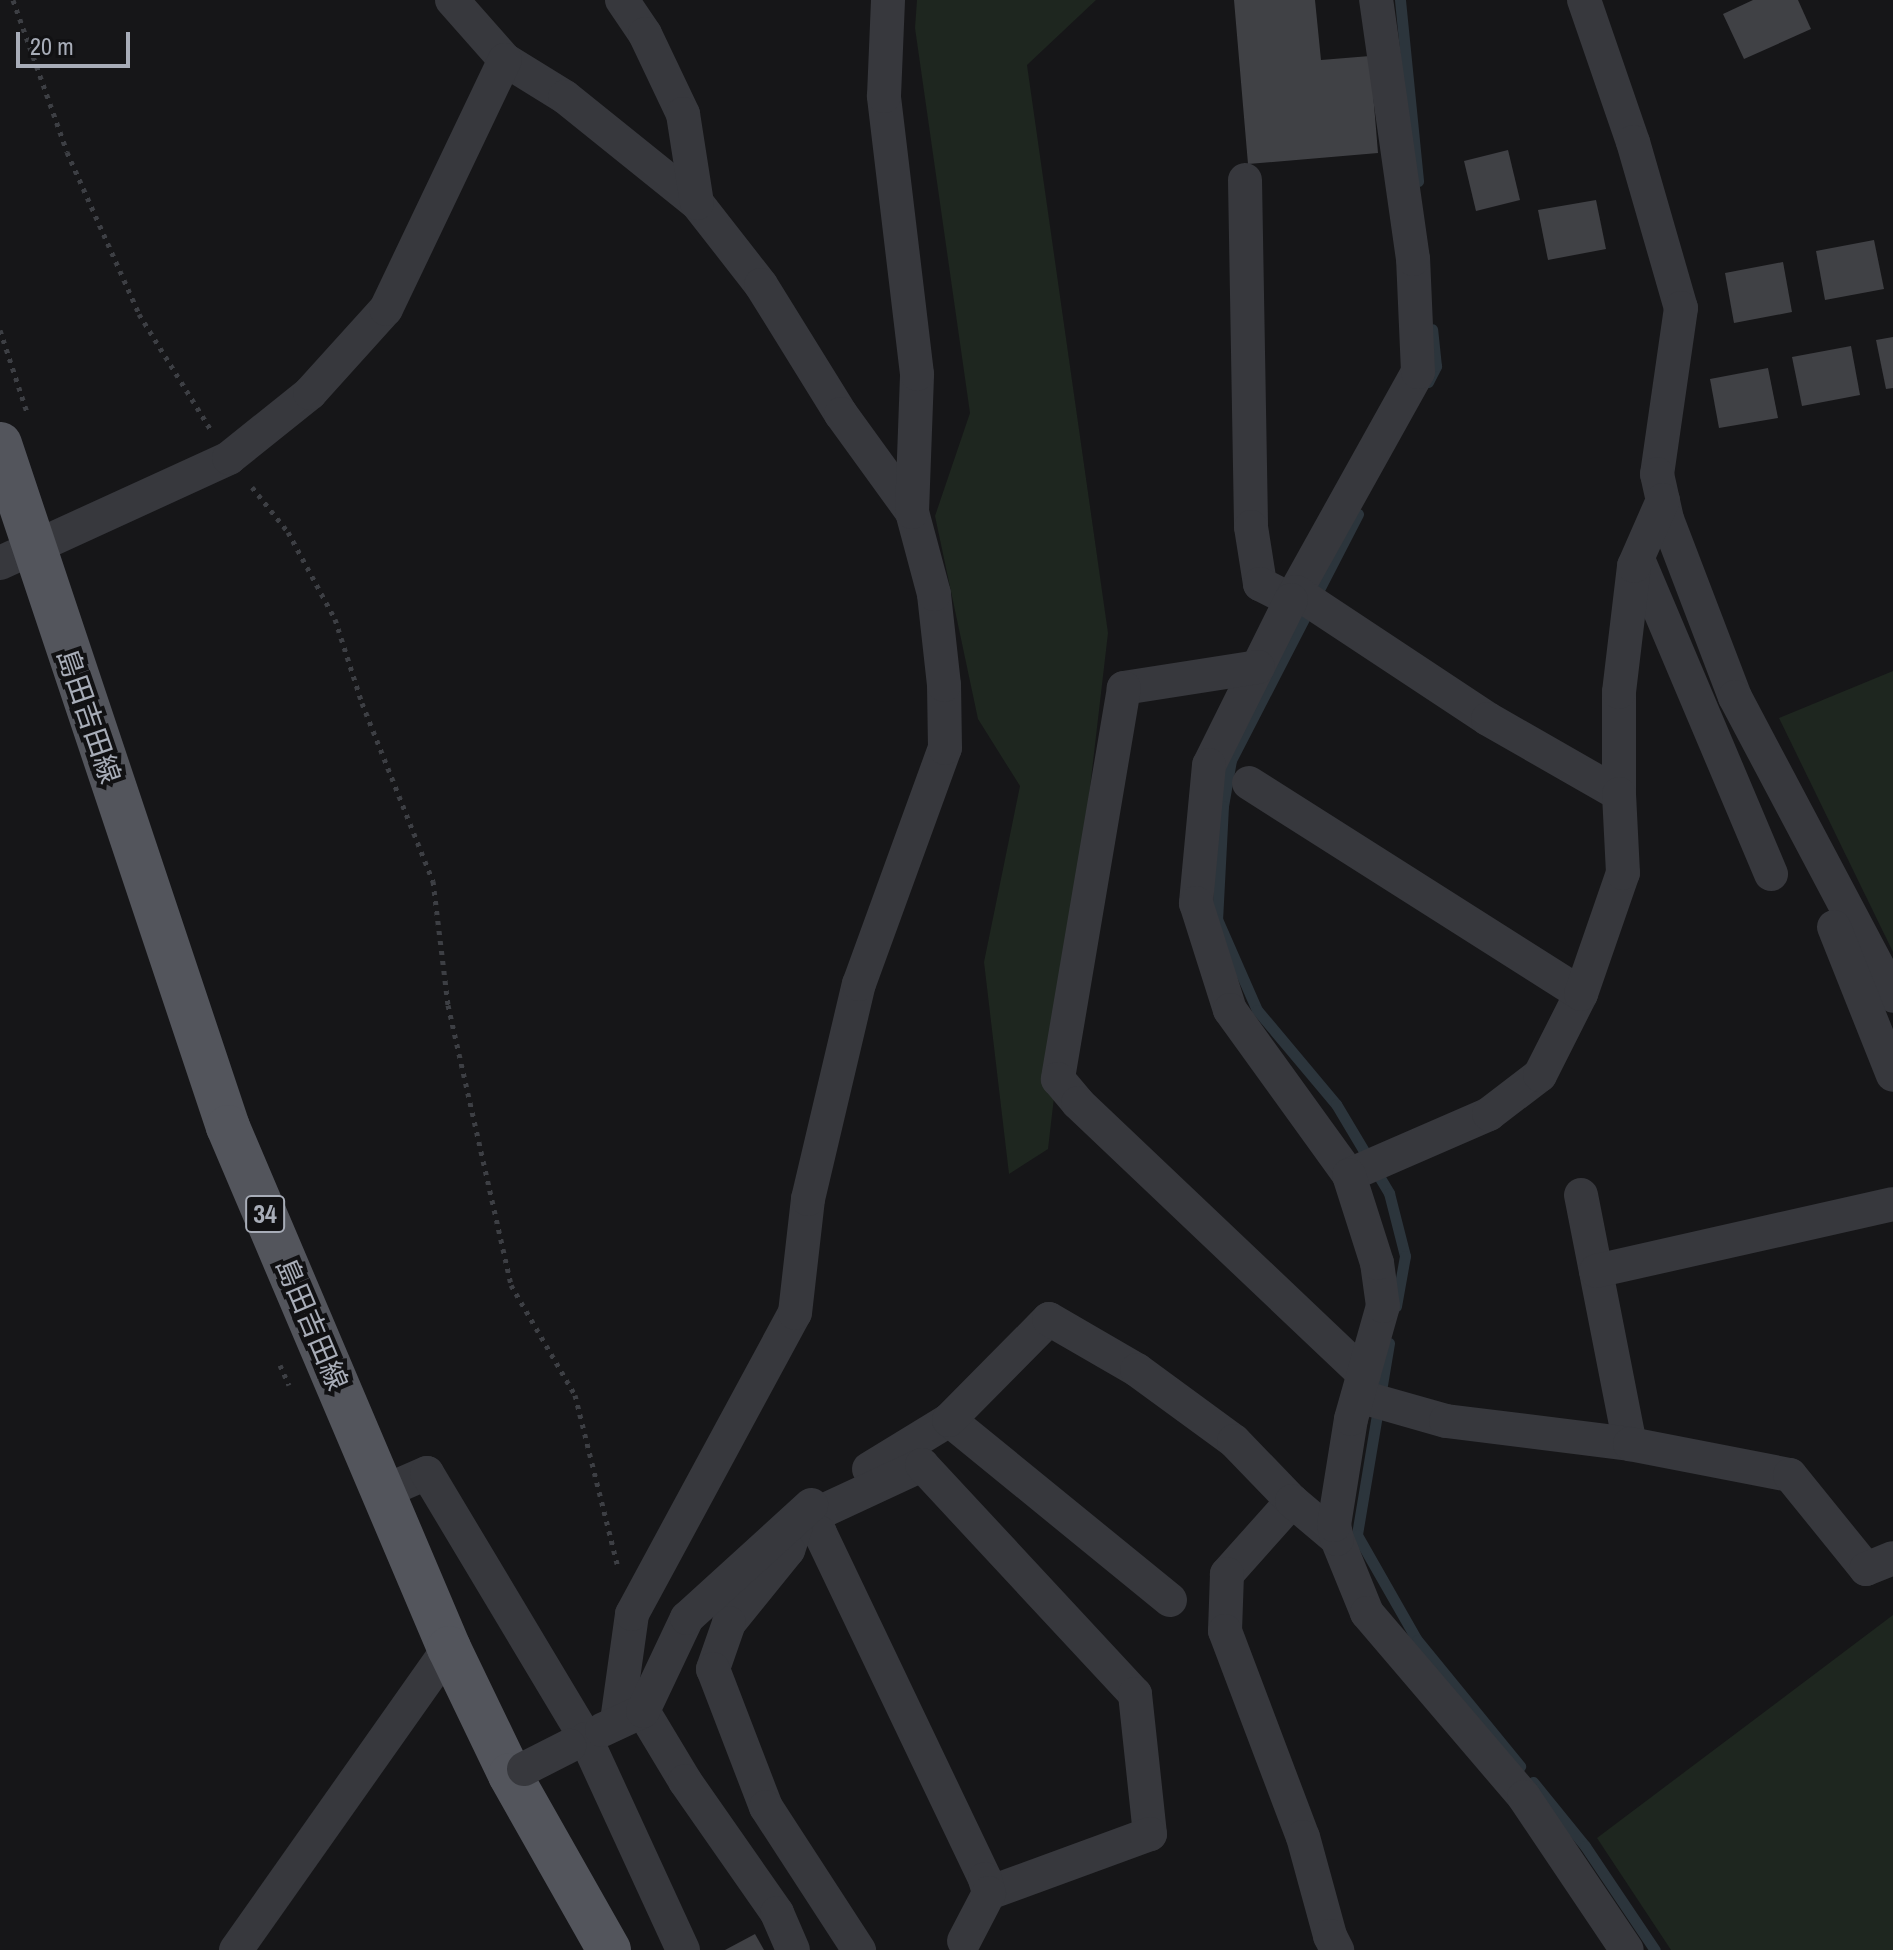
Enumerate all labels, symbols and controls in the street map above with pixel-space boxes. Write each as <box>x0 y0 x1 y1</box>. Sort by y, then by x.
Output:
scale bar <box>20 16 134 66</box>
text: 20 m <box>30 30 74 62</box>
street label: 島田吉田線 <box>50 644 128 788</box>
road number: 34 <box>245 1192 285 1236</box>
street label: 島田吉田線 <box>269 1253 355 1395</box>

